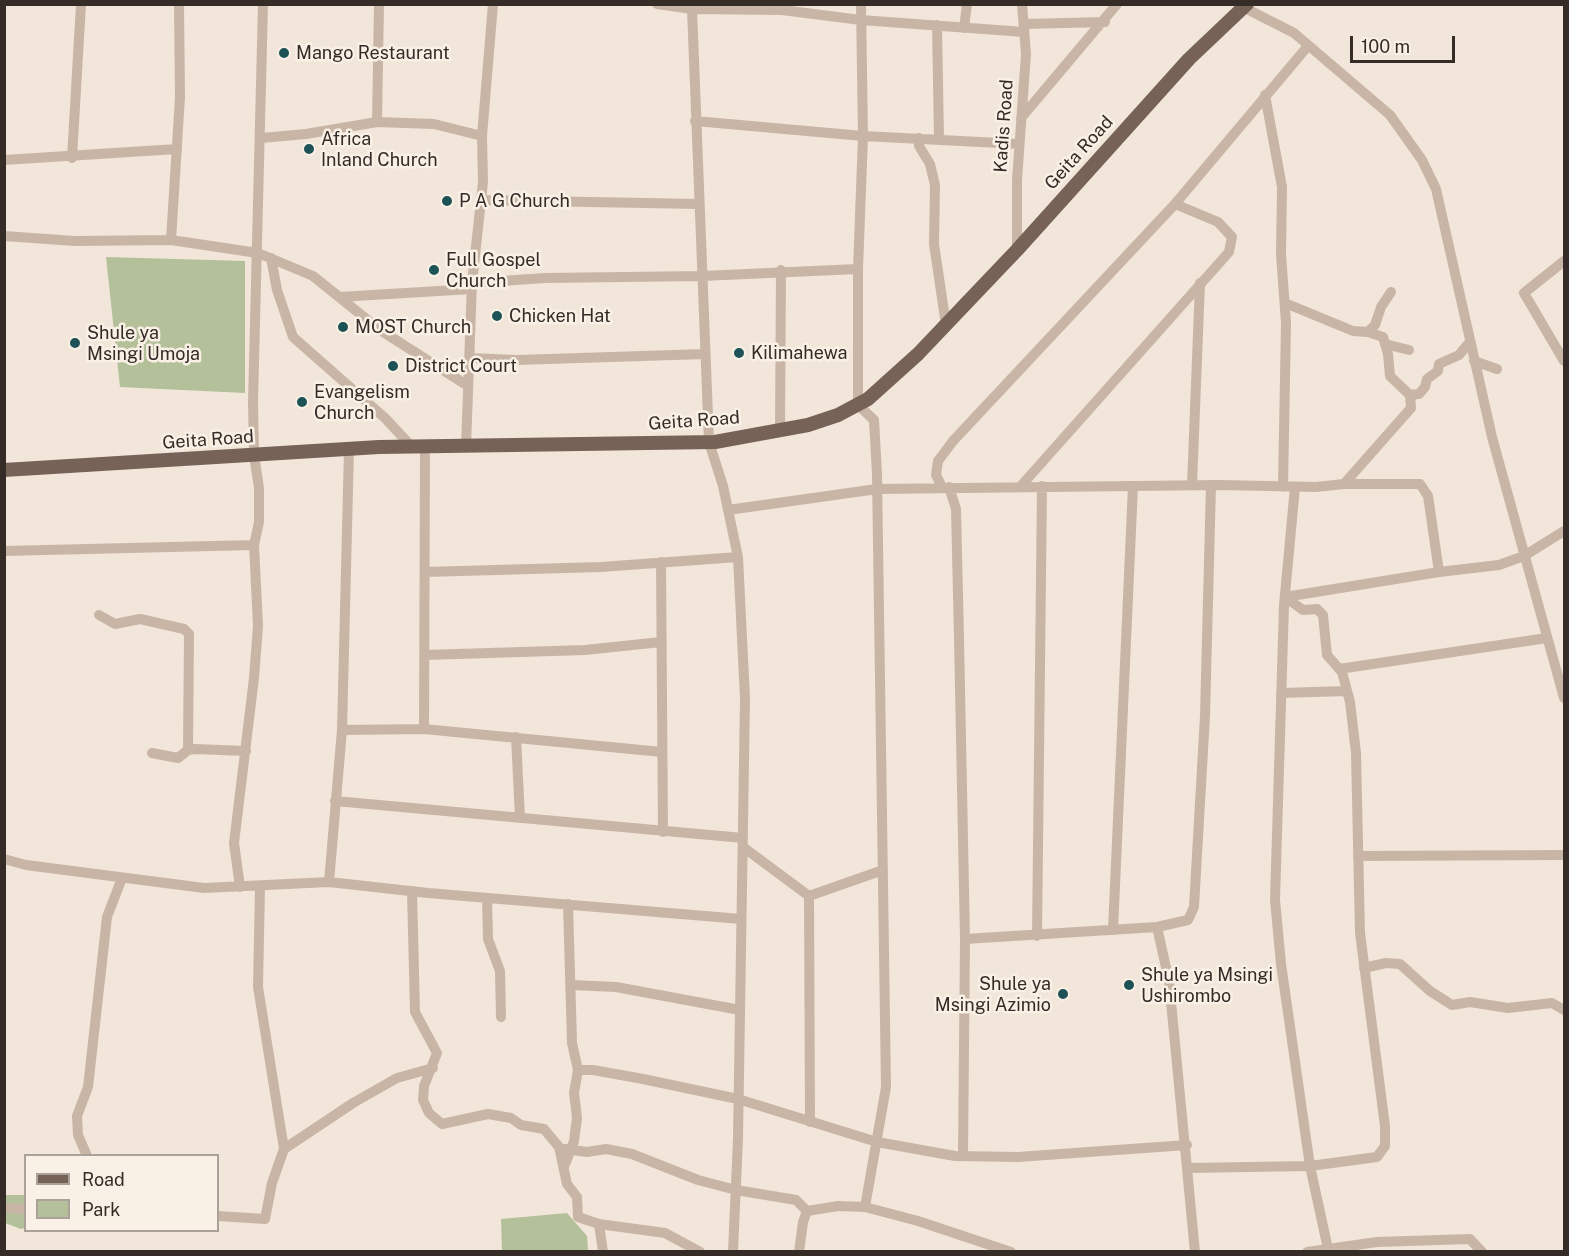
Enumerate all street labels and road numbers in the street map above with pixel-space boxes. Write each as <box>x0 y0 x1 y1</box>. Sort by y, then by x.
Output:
street label: Kadis Road <box>990 79 1018 173</box>
street label: Geita Road <box>1040 112 1118 194</box>
street label: Geita Road <box>647 407 741 435</box>
street label: Geita Road <box>161 426 255 454</box>

